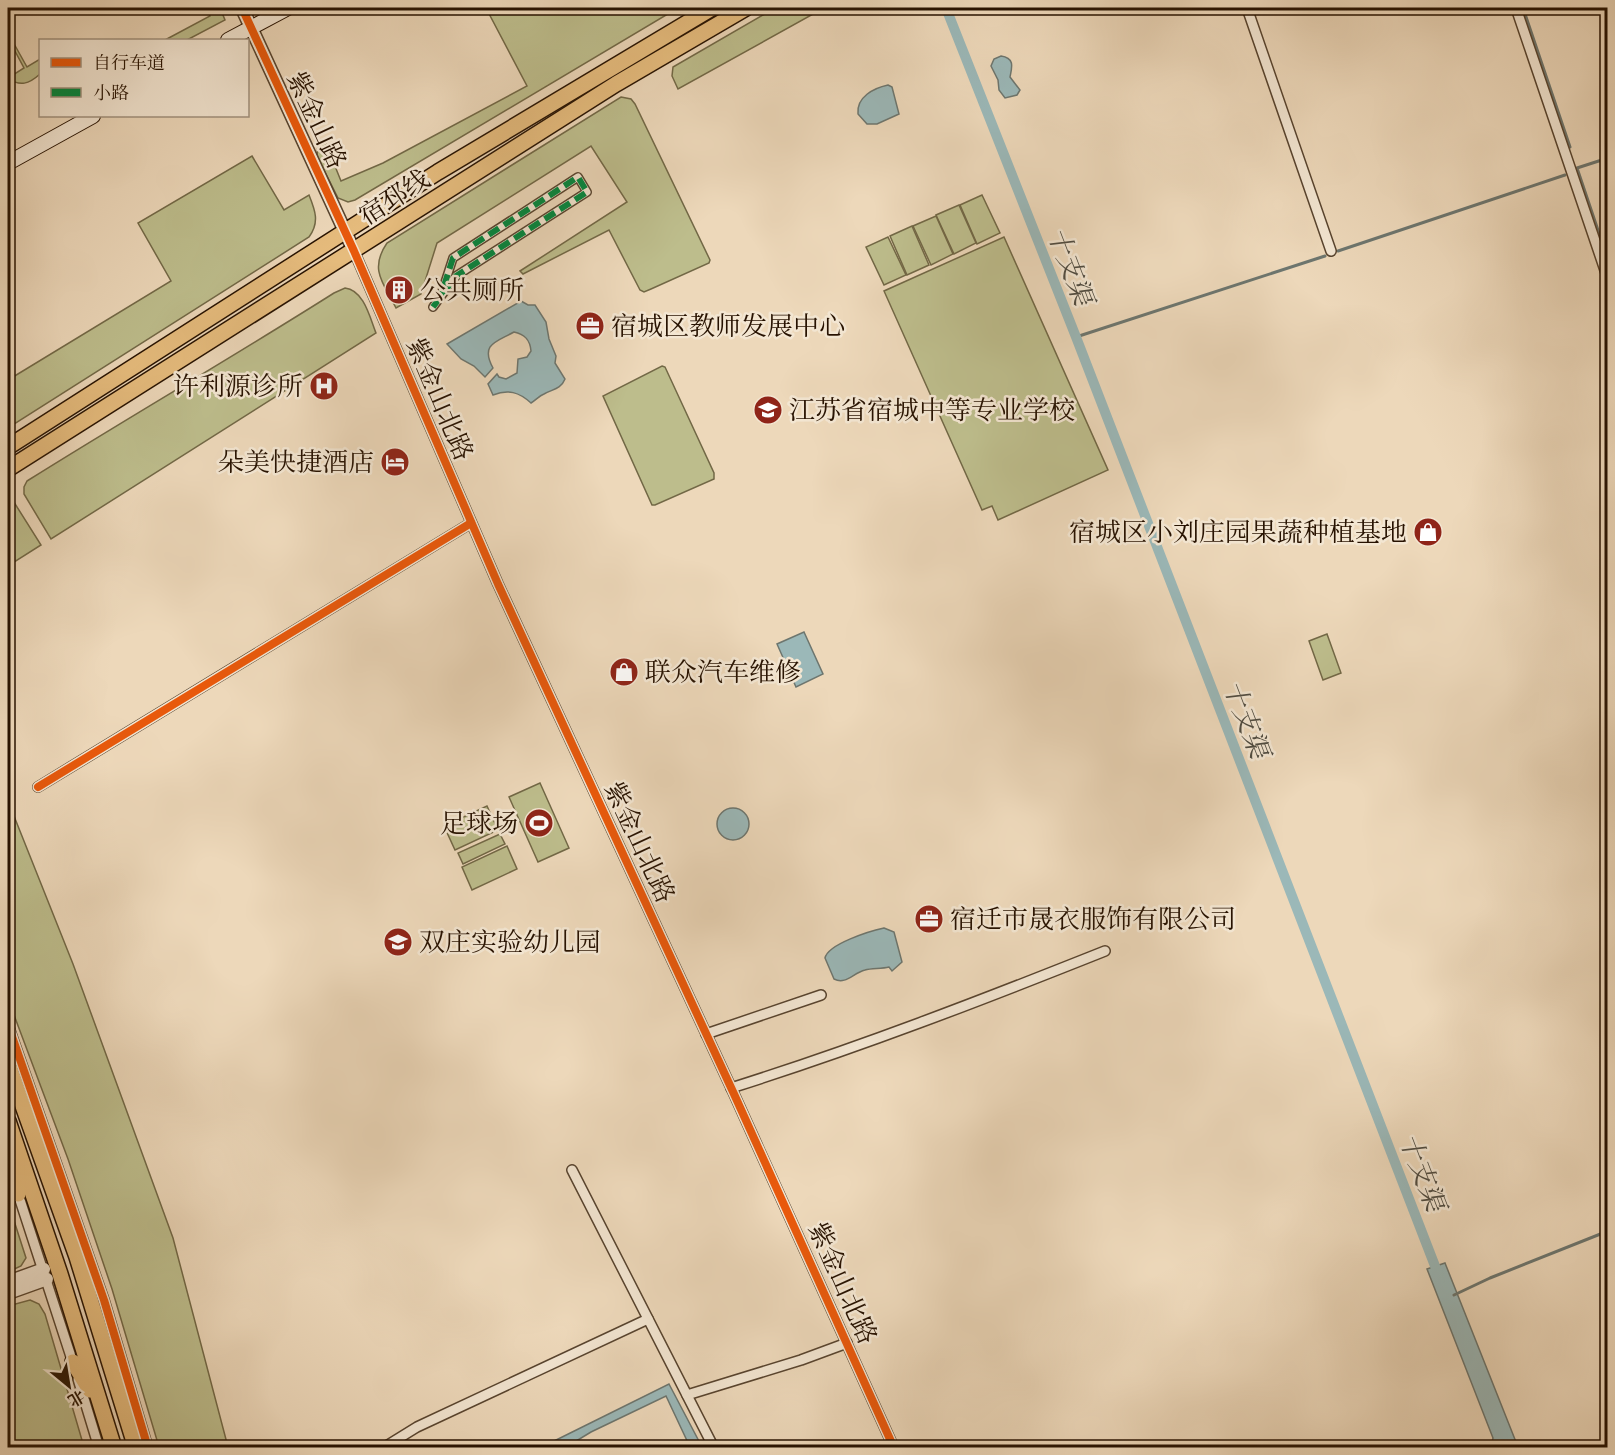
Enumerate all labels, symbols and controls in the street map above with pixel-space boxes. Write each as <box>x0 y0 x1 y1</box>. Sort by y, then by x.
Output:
legend <box>39 39 249 117</box>
text: 自行车道 <box>93 52 165 78</box>
street label: 紫金山路 <box>276 66 353 176</box>
text: 小路 <box>93 82 129 108</box>
street label: 宿邳线 <box>353 162 438 236</box>
water label: 十支渠 <box>1035 222 1102 315</box>
building icon: 公共厕所 <box>383 274 415 306</box>
place label: 公共厕所 <box>420 274 524 311</box>
office icon: 宿城区教师发展中心 <box>574 310 606 342</box>
place label: 宿城区教师发展中心 <box>611 310 845 347</box>
street label: 紫金山北路 <box>395 333 480 467</box>
place label: 许利源诊所 <box>173 370 303 407</box>
hospital icon: 许利源诊所 <box>308 370 340 402</box>
school or university icon: 江苏省宿城中等专业学校 <box>752 394 784 426</box>
place label: 江苏省宿城中等专业学校 <box>789 394 1075 431</box>
place label: 朵美快捷酒店 <box>218 446 374 483</box>
hotel icon: 朵美快捷酒店 <box>379 446 411 478</box>
place label: 宿城区小刘庄园果蔬种植基地 <box>1069 516 1407 553</box>
shop icon: 宿城区小刘庄园果蔬种植基地 <box>1412 516 1444 548</box>
shop icon: 联众汽车维修 <box>608 656 640 688</box>
place label: 联众汽车维修 <box>645 656 801 693</box>
water label: 十支渠 <box>1211 675 1278 768</box>
street label: 紫金山北路 <box>593 776 682 910</box>
place label: 足球场 <box>440 807 518 844</box>
sports icon: 足球场 <box>523 807 555 839</box>
office icon: 宿迁市晟衣服饰有限公司 <box>913 903 945 935</box>
place label: 宿迁市晟衣服饰有限公司 <box>950 903 1236 940</box>
school or university icon: 双庄实验幼儿园 <box>382 926 414 958</box>
place label: 双庄实验幼儿园 <box>419 926 601 963</box>
water label: 十支渠 <box>1387 1128 1454 1221</box>
street label: 紫金山北路 <box>797 1217 884 1351</box>
north arrow <box>39 1356 99 1416</box>
text: 北 <box>63 1383 88 1411</box>

